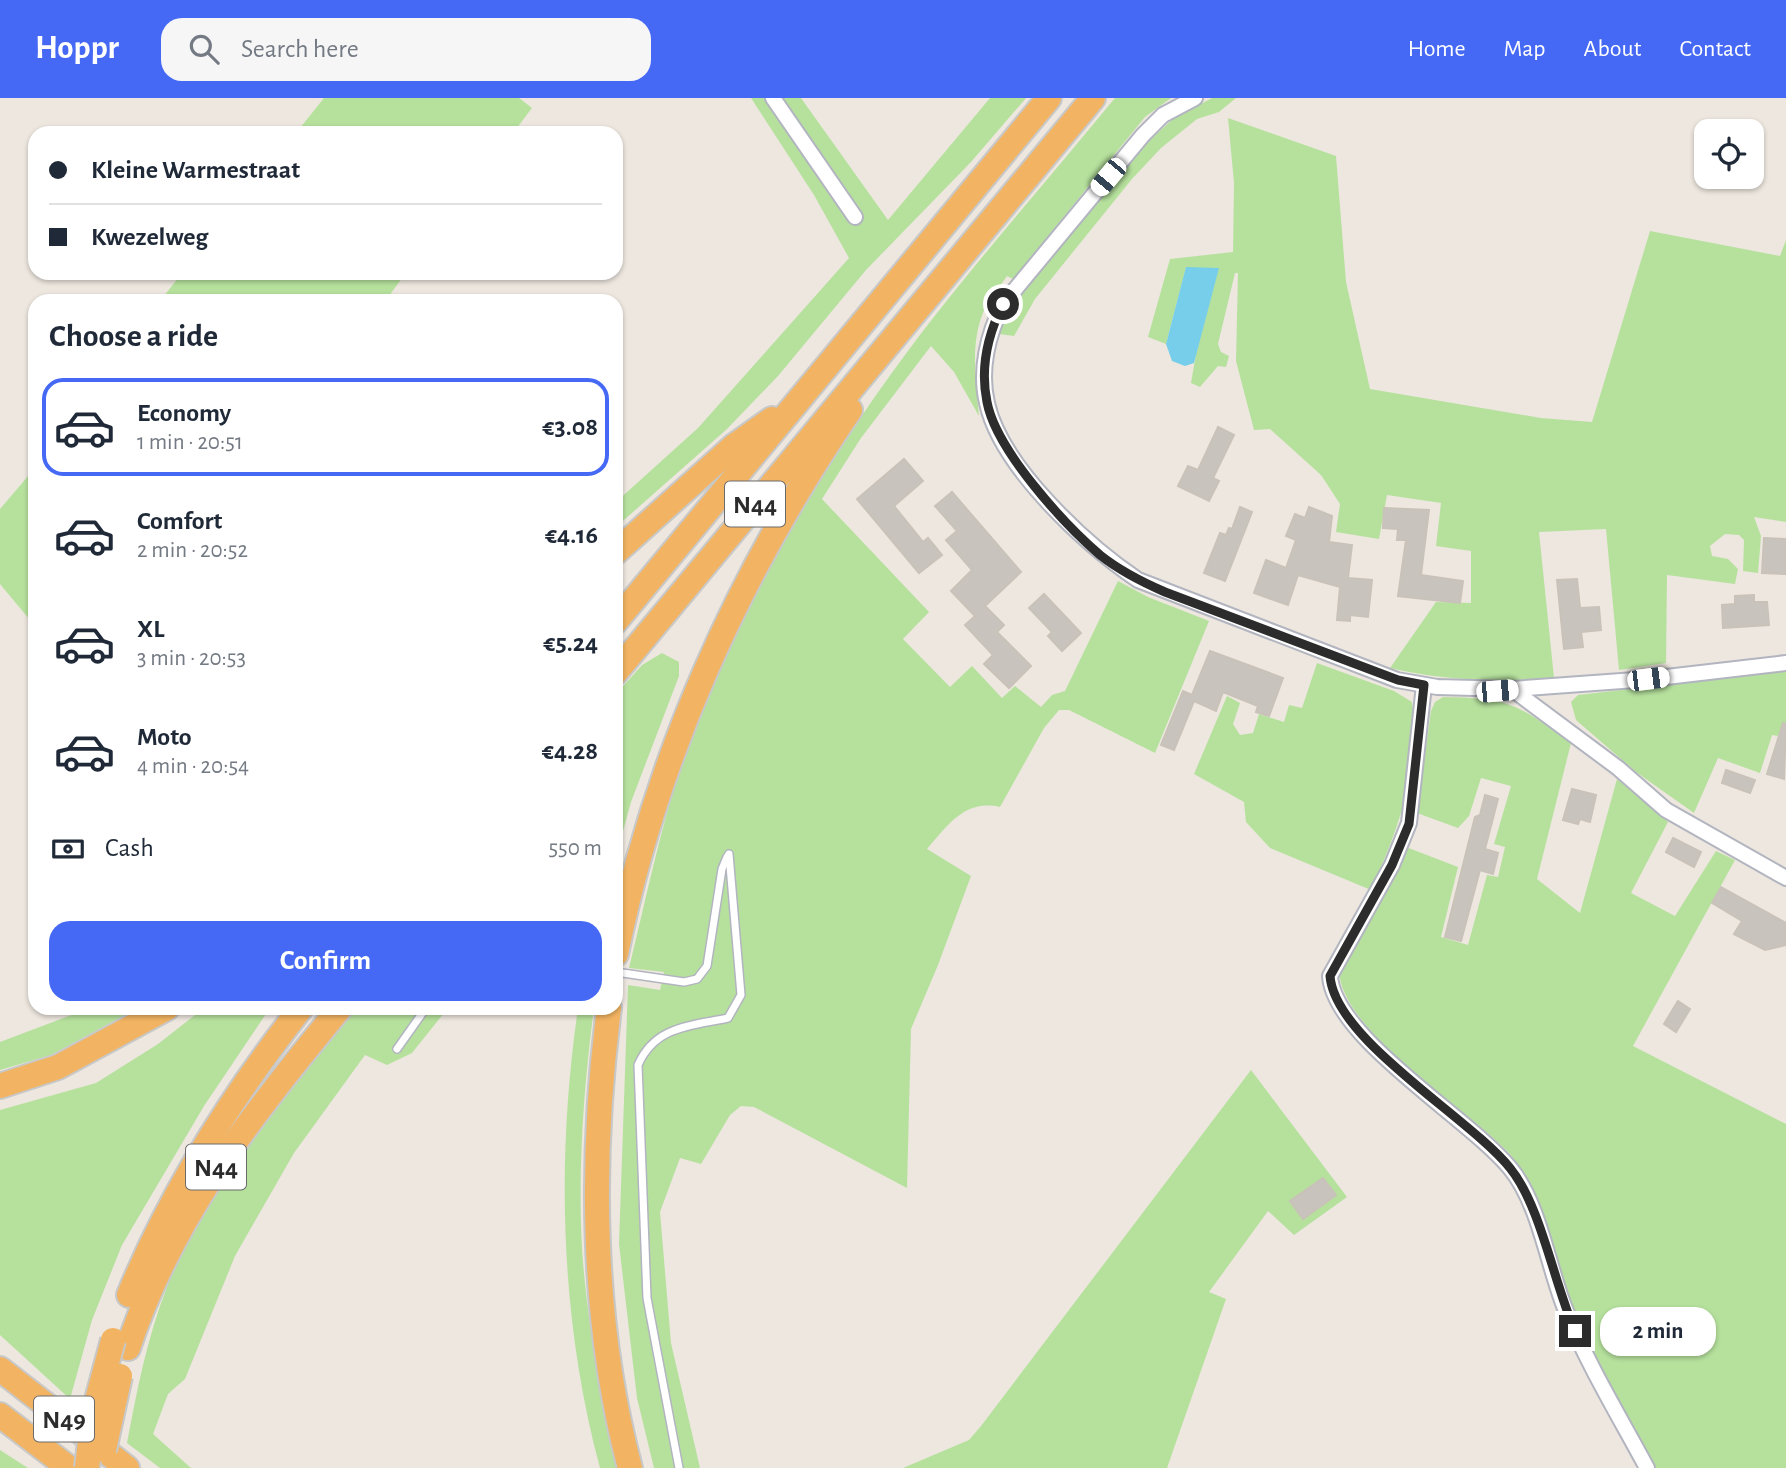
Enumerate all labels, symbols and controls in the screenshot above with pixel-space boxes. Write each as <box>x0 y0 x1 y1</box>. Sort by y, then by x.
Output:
search box <box>161 18 651 81</box>
icon: search <box>185 30 223 68</box>
text: Hoppr <box>35 32 119 65</box>
text: Search here <box>241 36 359 62</box>
text: Home <box>1408 37 1466 61</box>
text: Map <box>1504 37 1546 61</box>
text: About <box>1584 37 1641 61</box>
text: Contact <box>1679 37 1751 61</box>
map controls <box>1694 119 1764 189</box>
button: locate <box>1694 119 1764 189</box>
car <box>1087 154 1130 200</box>
text: Kleine Warmestraat <box>91 157 300 183</box>
text: Kwezelweg <box>91 224 208 250</box>
route start <box>987 288 1019 320</box>
text: Choose a ride <box>49 320 218 352</box>
icon: car <box>53 396 116 459</box>
text: Economy <box>137 400 231 426</box>
text: €3.08 <box>542 414 598 440</box>
text: 1 min · 20:51 <box>137 431 243 454</box>
road number: N44 <box>725 482 785 526</box>
icon: car <box>53 504 116 567</box>
text: Comfort <box>137 508 222 534</box>
text: €4.16 <box>545 522 598 548</box>
text: 2 min · 20:52 <box>137 539 248 562</box>
icon: car <box>53 612 116 675</box>
text: XL <box>137 616 164 642</box>
text: €5.24 <box>543 630 598 656</box>
text: 3 min · 20:53 <box>137 647 246 670</box>
car <box>1626 666 1671 692</box>
car <box>1476 679 1519 703</box>
icon: car <box>53 720 116 783</box>
text: Moto <box>137 724 192 750</box>
text: €4.28 <box>542 738 598 764</box>
text: 4 min · 20:54 <box>137 755 249 778</box>
icon: cash <box>49 830 87 868</box>
text: Cash <box>105 835 154 861</box>
text: 550 m <box>548 837 602 860</box>
button: Confirm <box>49 921 602 1001</box>
road number: N44 <box>186 1144 246 1190</box>
callout: 2 min <box>1600 1306 1715 1356</box>
route end <box>1559 1315 1591 1347</box>
text: 2 min <box>1632 1320 1684 1343</box>
road number: N49 <box>34 1396 94 1442</box>

